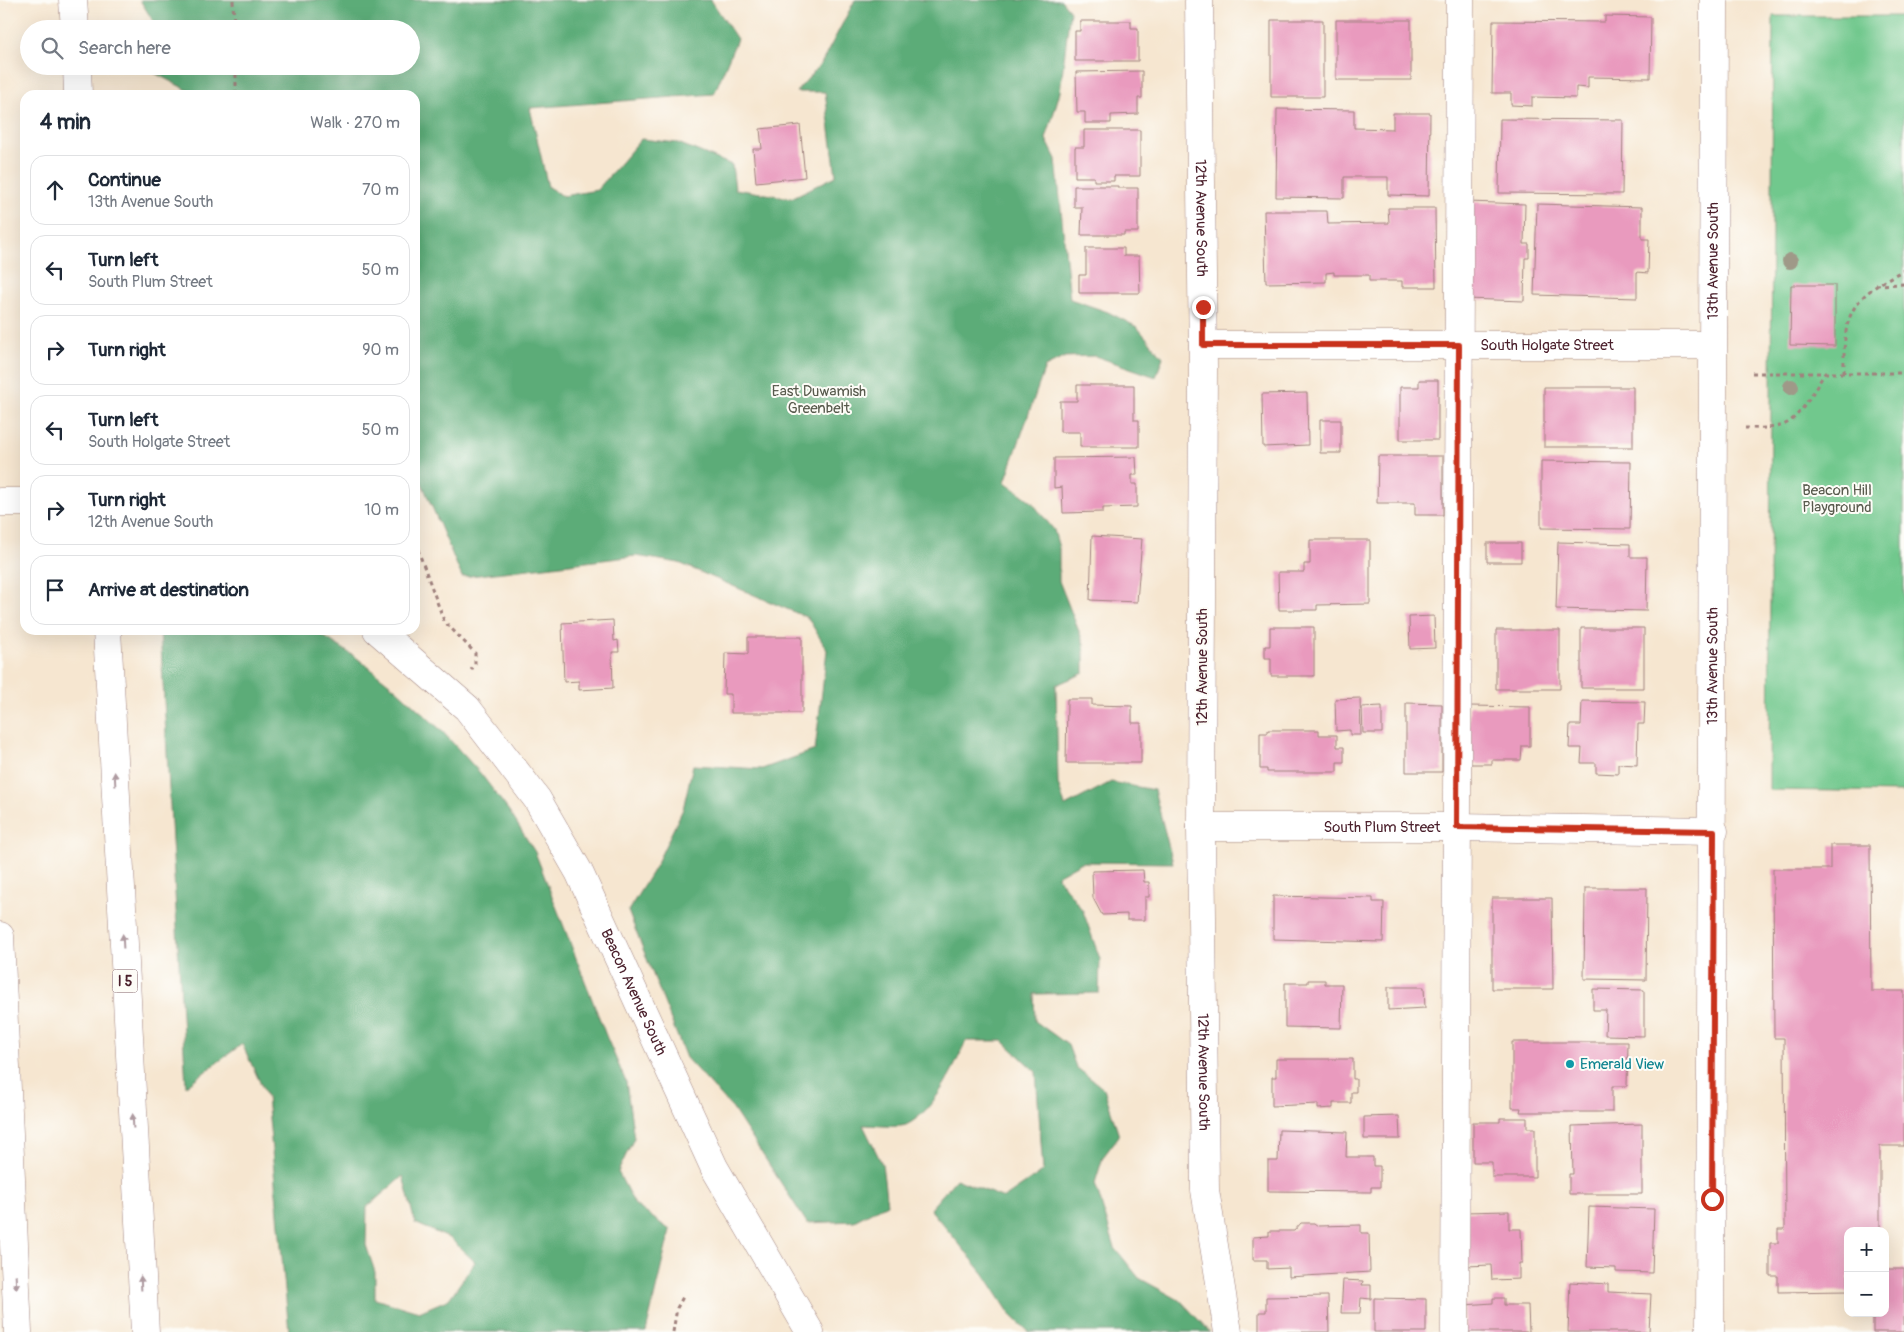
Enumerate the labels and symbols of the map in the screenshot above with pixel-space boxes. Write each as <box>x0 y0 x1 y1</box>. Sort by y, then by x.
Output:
street label: 12th Avenue South <box>1191 159 1211 277</box>
street label: 13th Avenue South <box>1704 202 1723 320</box>
route end <box>1192 296 1215 319</box>
street label: South Holgate Street <box>1480 336 1615 355</box>
park label: East Duwamish Greenbelt <box>772 382 866 418</box>
park label: Beacon Hill Playground <box>1802 481 1872 517</box>
street label: 13th Avenue South <box>1703 607 1722 725</box>
street label: 12th Avenue South <box>1193 608 1212 726</box>
one-way arrow <box>110 771 118 787</box>
street label: South Plum Street <box>1324 818 1441 837</box>
street label: Beacon Avenue South <box>596 926 671 1058</box>
one-way arrow <box>119 933 127 949</box>
road number: I 5 <box>112 969 138 992</box>
street label: 12th Avenue South <box>1193 1013 1213 1131</box>
place label: Emerald View <box>1580 1055 1664 1074</box>
marker: Emerald View <box>1564 1058 1576 1070</box>
one-way arrow <box>128 1113 136 1129</box>
route start <box>1701 1188 1724 1211</box>
one-way arrow <box>12 1275 20 1291</box>
one-way arrow <box>137 1275 145 1291</box>

